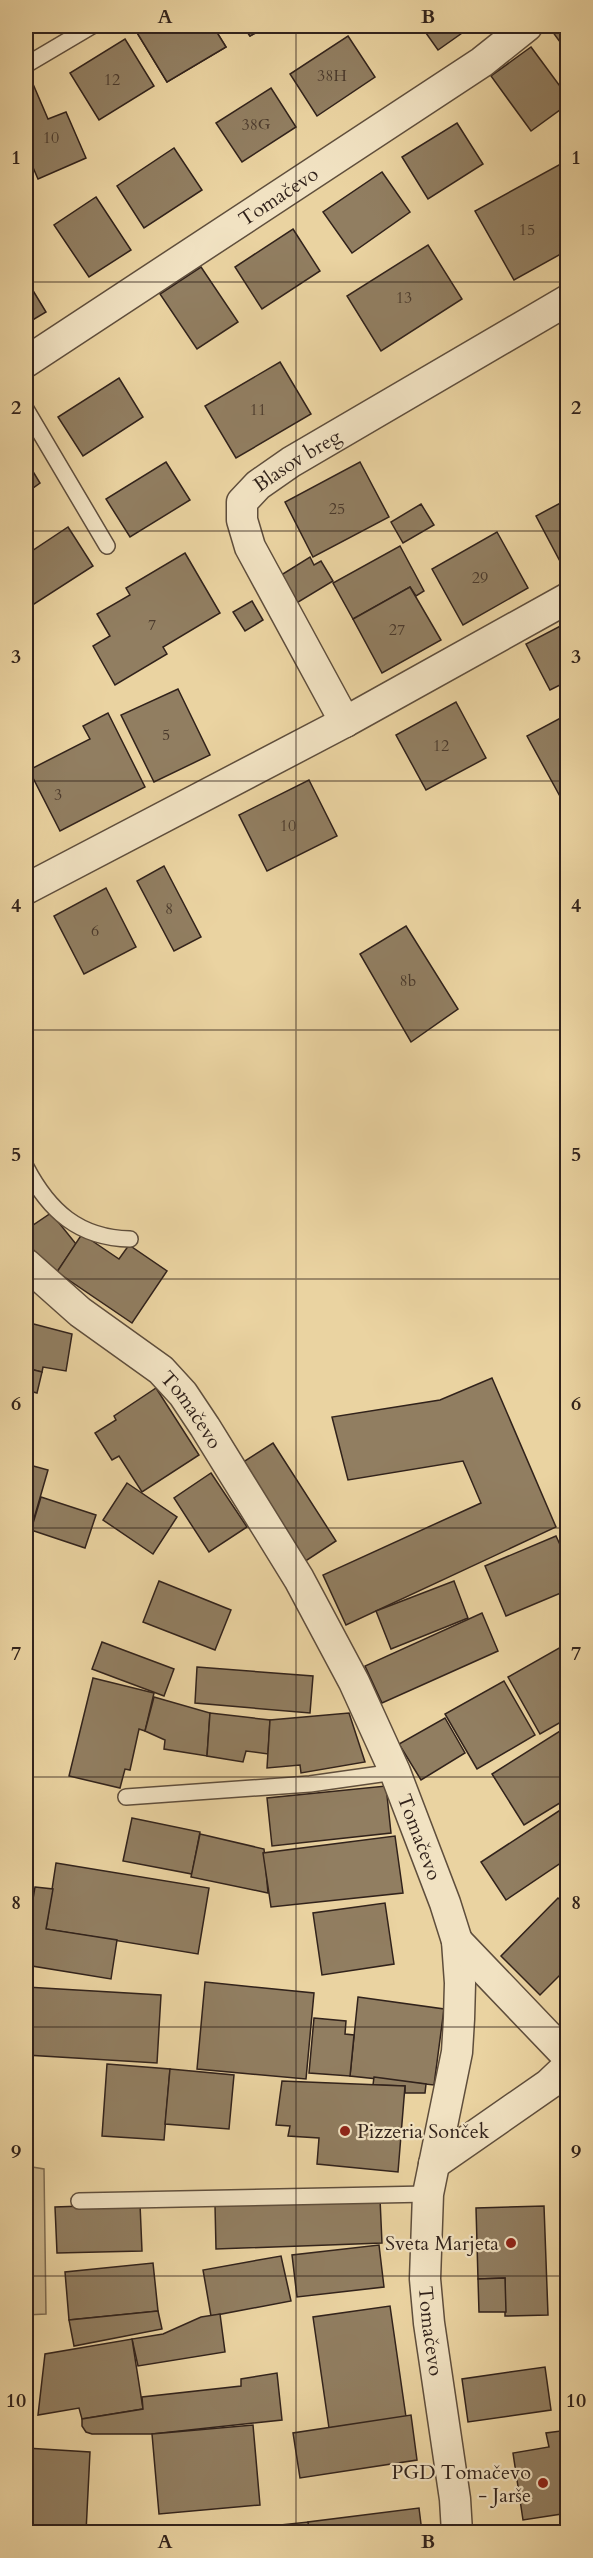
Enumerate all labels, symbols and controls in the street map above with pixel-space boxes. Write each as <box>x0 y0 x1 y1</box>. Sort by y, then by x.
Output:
text: A <box>157 3 173 30</box>
text: B <box>421 3 435 30</box>
house number: 38H <box>317 65 347 87</box>
house number: 12 <box>104 69 120 91</box>
house number: 38G <box>241 114 271 136</box>
house number: 10 <box>43 127 59 149</box>
text: 1 <box>11 144 21 171</box>
text: 1 <box>571 144 581 171</box>
street label: Tomačevo <box>233 160 324 232</box>
house number: 15 <box>519 219 535 241</box>
house number: 13 <box>396 287 412 309</box>
text: 2 <box>11 394 21 421</box>
text: 2 <box>571 394 581 421</box>
house number: 11 <box>250 399 266 421</box>
street label: Blasov breg <box>248 422 346 498</box>
house number: 25 <box>329 498 345 520</box>
house number: 29 <box>472 567 488 589</box>
house number: 7 <box>148 614 156 636</box>
house number: 27 <box>389 619 405 641</box>
text: 3 <box>11 643 21 670</box>
text: 3 <box>571 643 581 670</box>
house number: 5 <box>162 724 170 746</box>
house number: 12 <box>433 735 449 757</box>
house number: 3 <box>54 784 62 806</box>
house number: 10 <box>280 815 296 837</box>
text: 4 <box>11 892 21 919</box>
text: 4 <box>571 892 581 919</box>
house number: 8 <box>165 898 173 920</box>
house number: 6 <box>91 920 99 942</box>
house number: 8b <box>400 970 416 992</box>
text: 5 <box>11 1141 21 1168</box>
text: 5 <box>571 1141 581 1168</box>
street label: Tomačevo <box>154 1365 229 1454</box>
text: 6 <box>11 1390 21 1417</box>
text: 6 <box>571 1390 581 1417</box>
text: 7 <box>11 1640 21 1667</box>
text: 7 <box>571 1640 581 1667</box>
street label: Tomačevo <box>391 1790 449 1884</box>
text: 8 <box>11 1889 21 1916</box>
text: 8 <box>571 1889 581 1916</box>
place label: Pizzeria Sonček <box>357 2118 490 2145</box>
marker: Pizzeria Sonček <box>338 2124 352 2138</box>
text: 9 <box>11 2138 21 2165</box>
text: 9 <box>571 2138 581 2165</box>
place label: Sveta Marjeta <box>385 2230 499 2257</box>
marker: Sveta Marjeta <box>504 2236 518 2250</box>
street label: Tomačevo <box>412 2285 450 2378</box>
text: 10 <box>6 2387 26 2414</box>
text: 10 <box>566 2387 586 2414</box>
place label: PGD Tomačevo - Jarše <box>392 2459 531 2509</box>
marker: PGD Tomačevo - Jarše <box>536 2476 550 2490</box>
text: A <box>157 2528 173 2555</box>
text: B <box>421 2528 435 2555</box>

